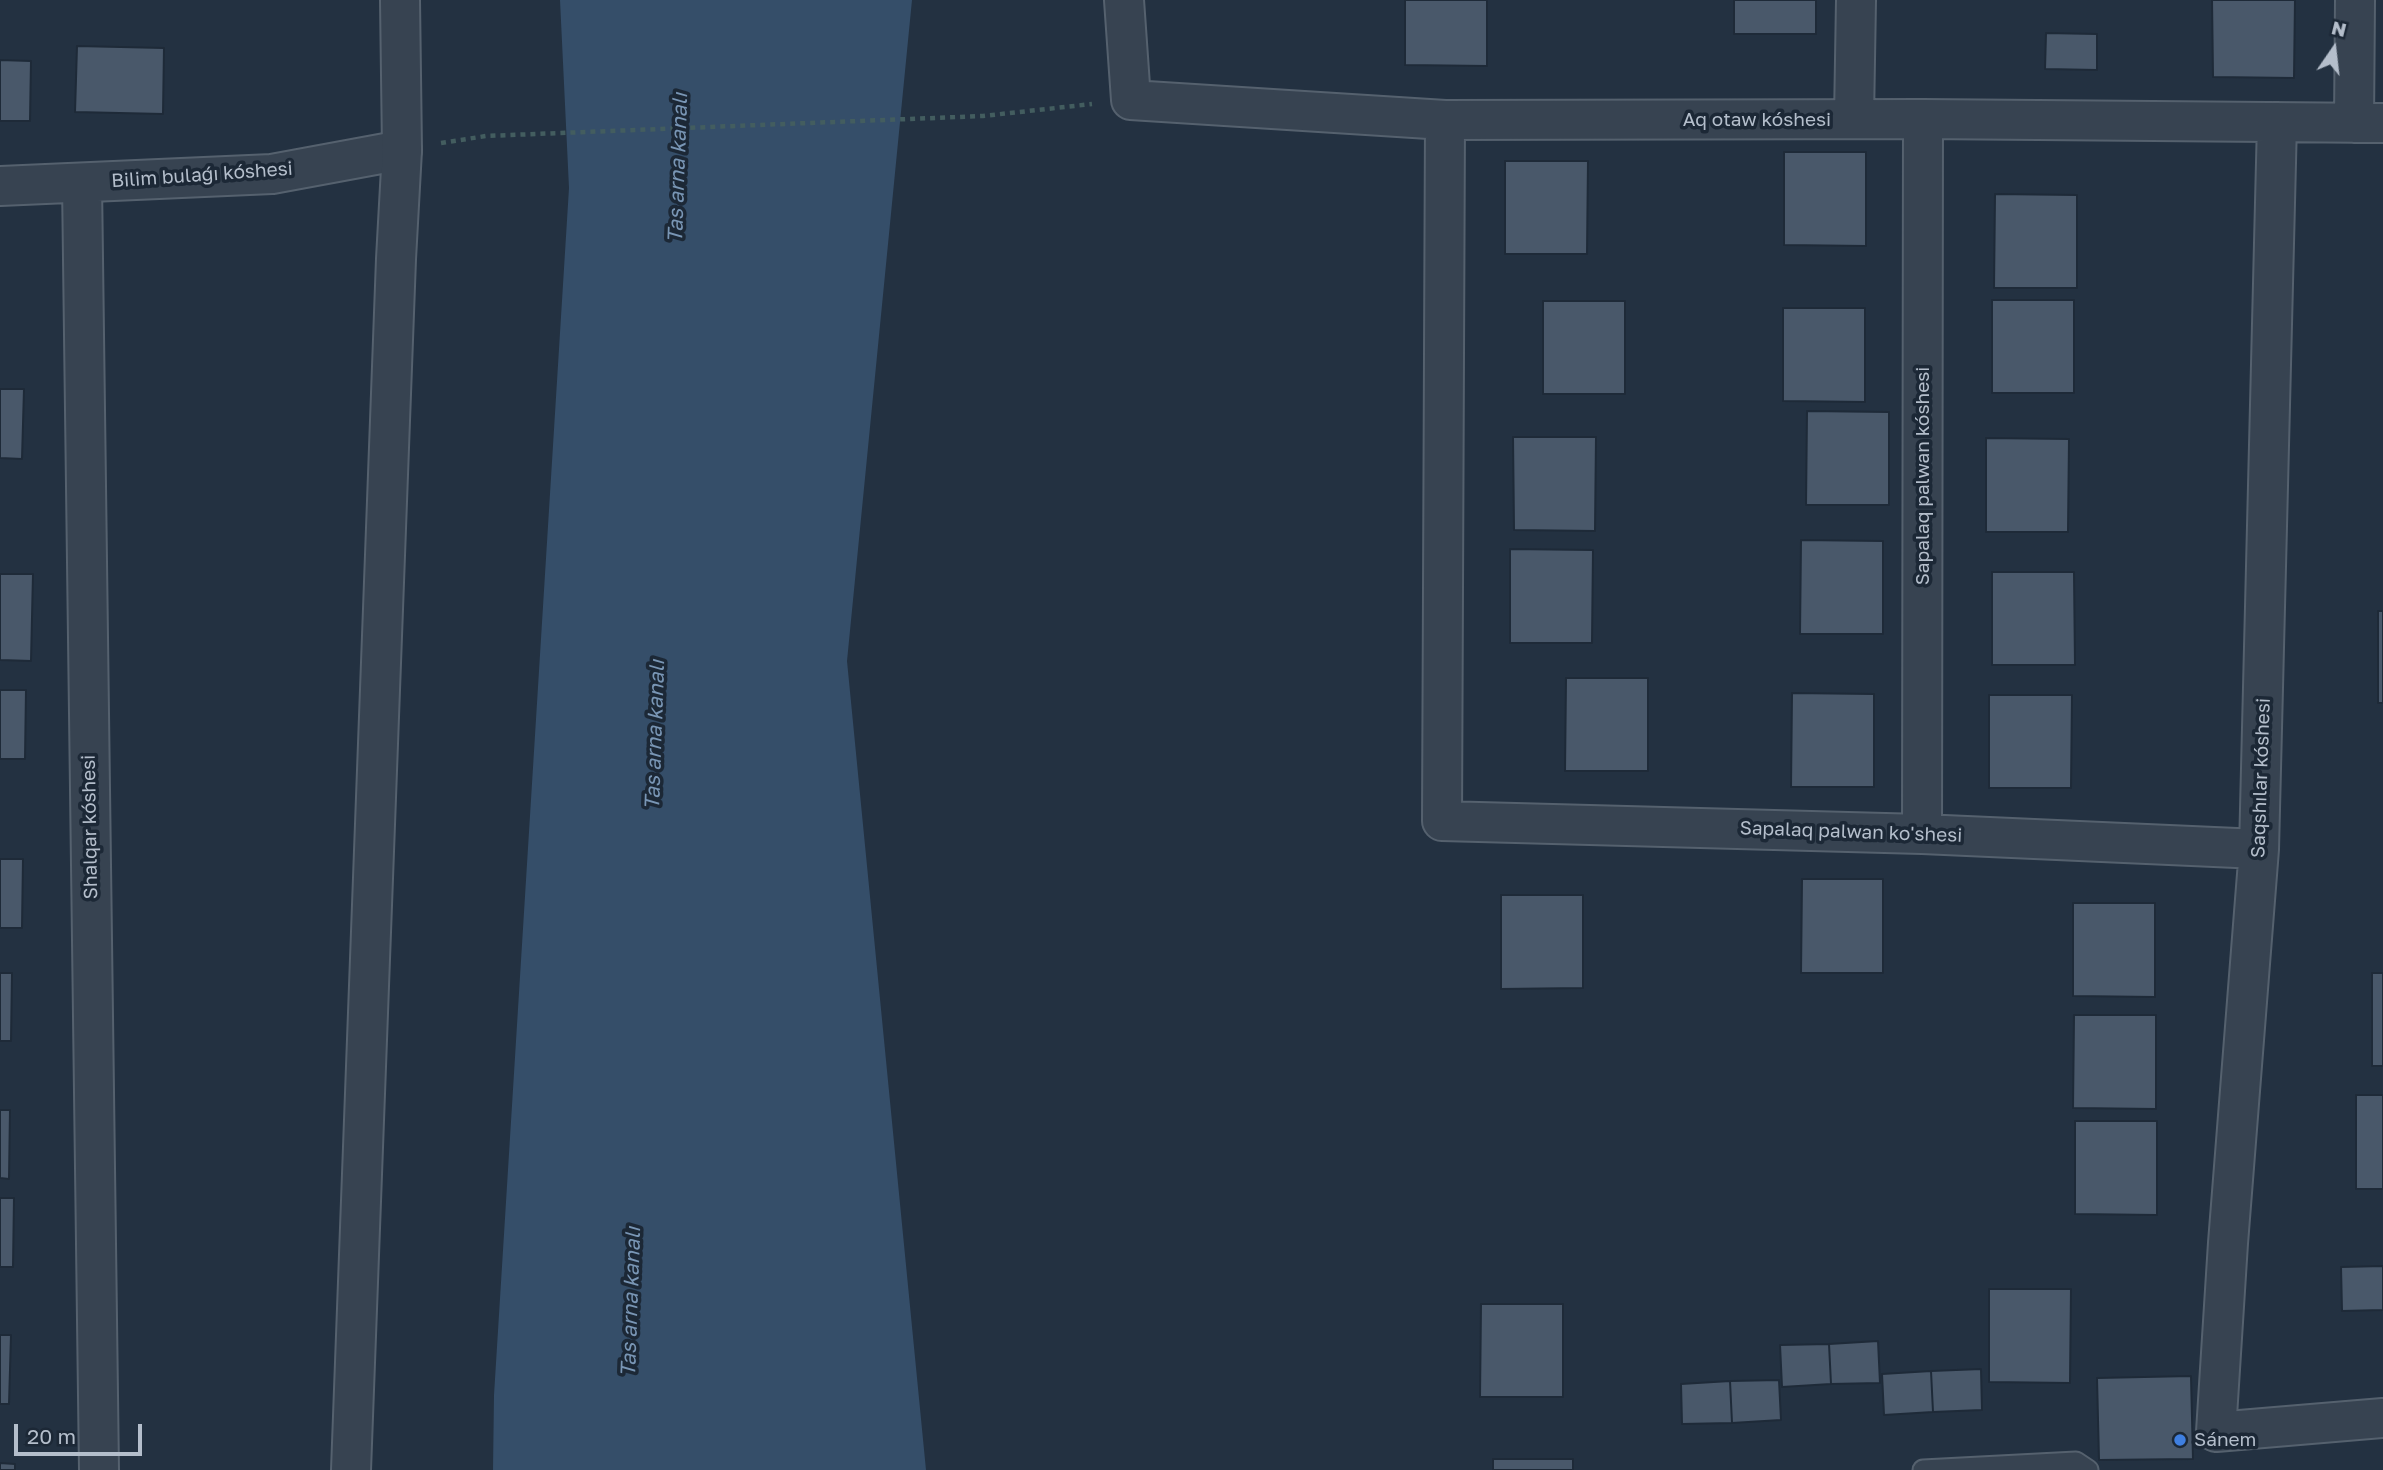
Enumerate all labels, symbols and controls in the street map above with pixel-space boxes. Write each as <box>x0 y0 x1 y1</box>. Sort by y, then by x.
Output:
north arrow <box>2299 14 2369 84</box>
text: N <box>2329 15 2349 41</box>
water label: Tas arna kanalı <box>663 93 693 243</box>
street label: Aq otaw kóshesi <box>1683 109 1831 131</box>
street label: Bilim bulaǵı kóshesi <box>111 157 293 193</box>
street label: Sapalaq palwan kóshesi <box>1912 367 1934 585</box>
water label: Tas arna kanalı <box>640 660 670 810</box>
street label: Saqshılar kóshesi <box>2247 698 2275 858</box>
street label: Shalqar kóshesi <box>77 754 103 900</box>
street label: Sapalaq palwan ko'shesi <box>1739 817 1963 847</box>
water label: Tas arna kanalı <box>616 1227 646 1377</box>
scale bar <box>18 1410 145 1454</box>
text: 20 m <box>27 1423 76 1449</box>
place label: Sánem <box>2194 1429 2256 1451</box>
marker: Sánem <box>2172 1432 2188 1448</box>

